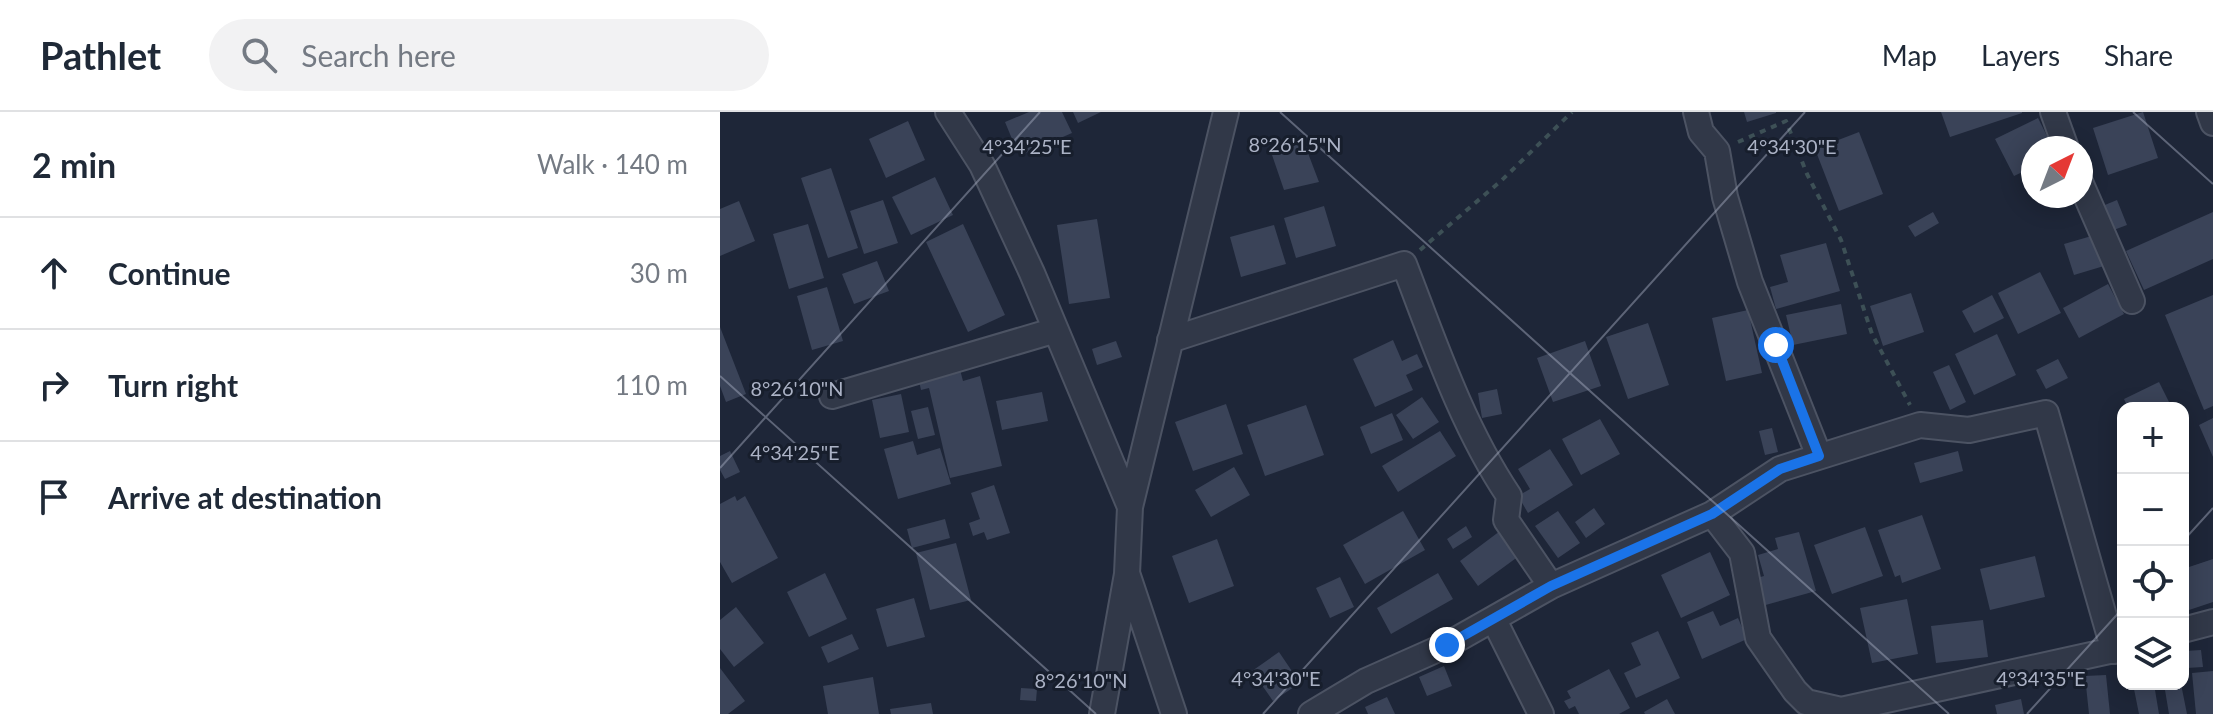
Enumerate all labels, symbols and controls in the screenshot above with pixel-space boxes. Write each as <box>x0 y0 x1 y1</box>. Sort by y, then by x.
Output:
search box <box>209 19 769 91</box>
text: Pathlet <box>40 32 161 78</box>
icon: search <box>237 33 281 77</box>
text: Search here <box>301 37 456 73</box>
text: Map <box>1882 38 1937 72</box>
text: Layers <box>1981 38 2060 72</box>
text: Share <box>2104 38 2173 72</box>
text: 8°26'15"N <box>1248 132 1342 156</box>
text: 4°34'25"E <box>982 134 1072 158</box>
text: 4°34'30"E <box>1747 134 1837 158</box>
north arrow <box>2021 136 2093 208</box>
text: 2 min <box>32 144 116 185</box>
text: Walk · 140 m <box>537 148 688 180</box>
icon: ahead <box>32 251 76 295</box>
text: Continue <box>108 255 231 291</box>
text: 30 m <box>630 257 688 289</box>
route start <box>1758 327 1794 363</box>
icon: right <box>32 363 76 407</box>
text: Turn right <box>108 367 238 403</box>
text: 110 m <box>615 369 688 401</box>
text: 8°26'10"N <box>750 376 844 400</box>
map controls <box>2117 402 2189 690</box>
button: + <box>2117 402 2189 474</box>
text: 4°34'25"E <box>750 440 840 464</box>
button: − <box>2117 474 2189 546</box>
icon: arrive <box>32 475 76 519</box>
text: Arrive at destination <box>108 479 382 515</box>
button: locate <box>2117 546 2189 618</box>
button: layers <box>2117 618 2189 690</box>
route end <box>1429 627 1465 663</box>
text: 4°34'30"E <box>1231 666 1321 690</box>
text: 4°34'35"E <box>1996 666 2086 690</box>
text: 8°26'10"N <box>1034 668 1128 692</box>

